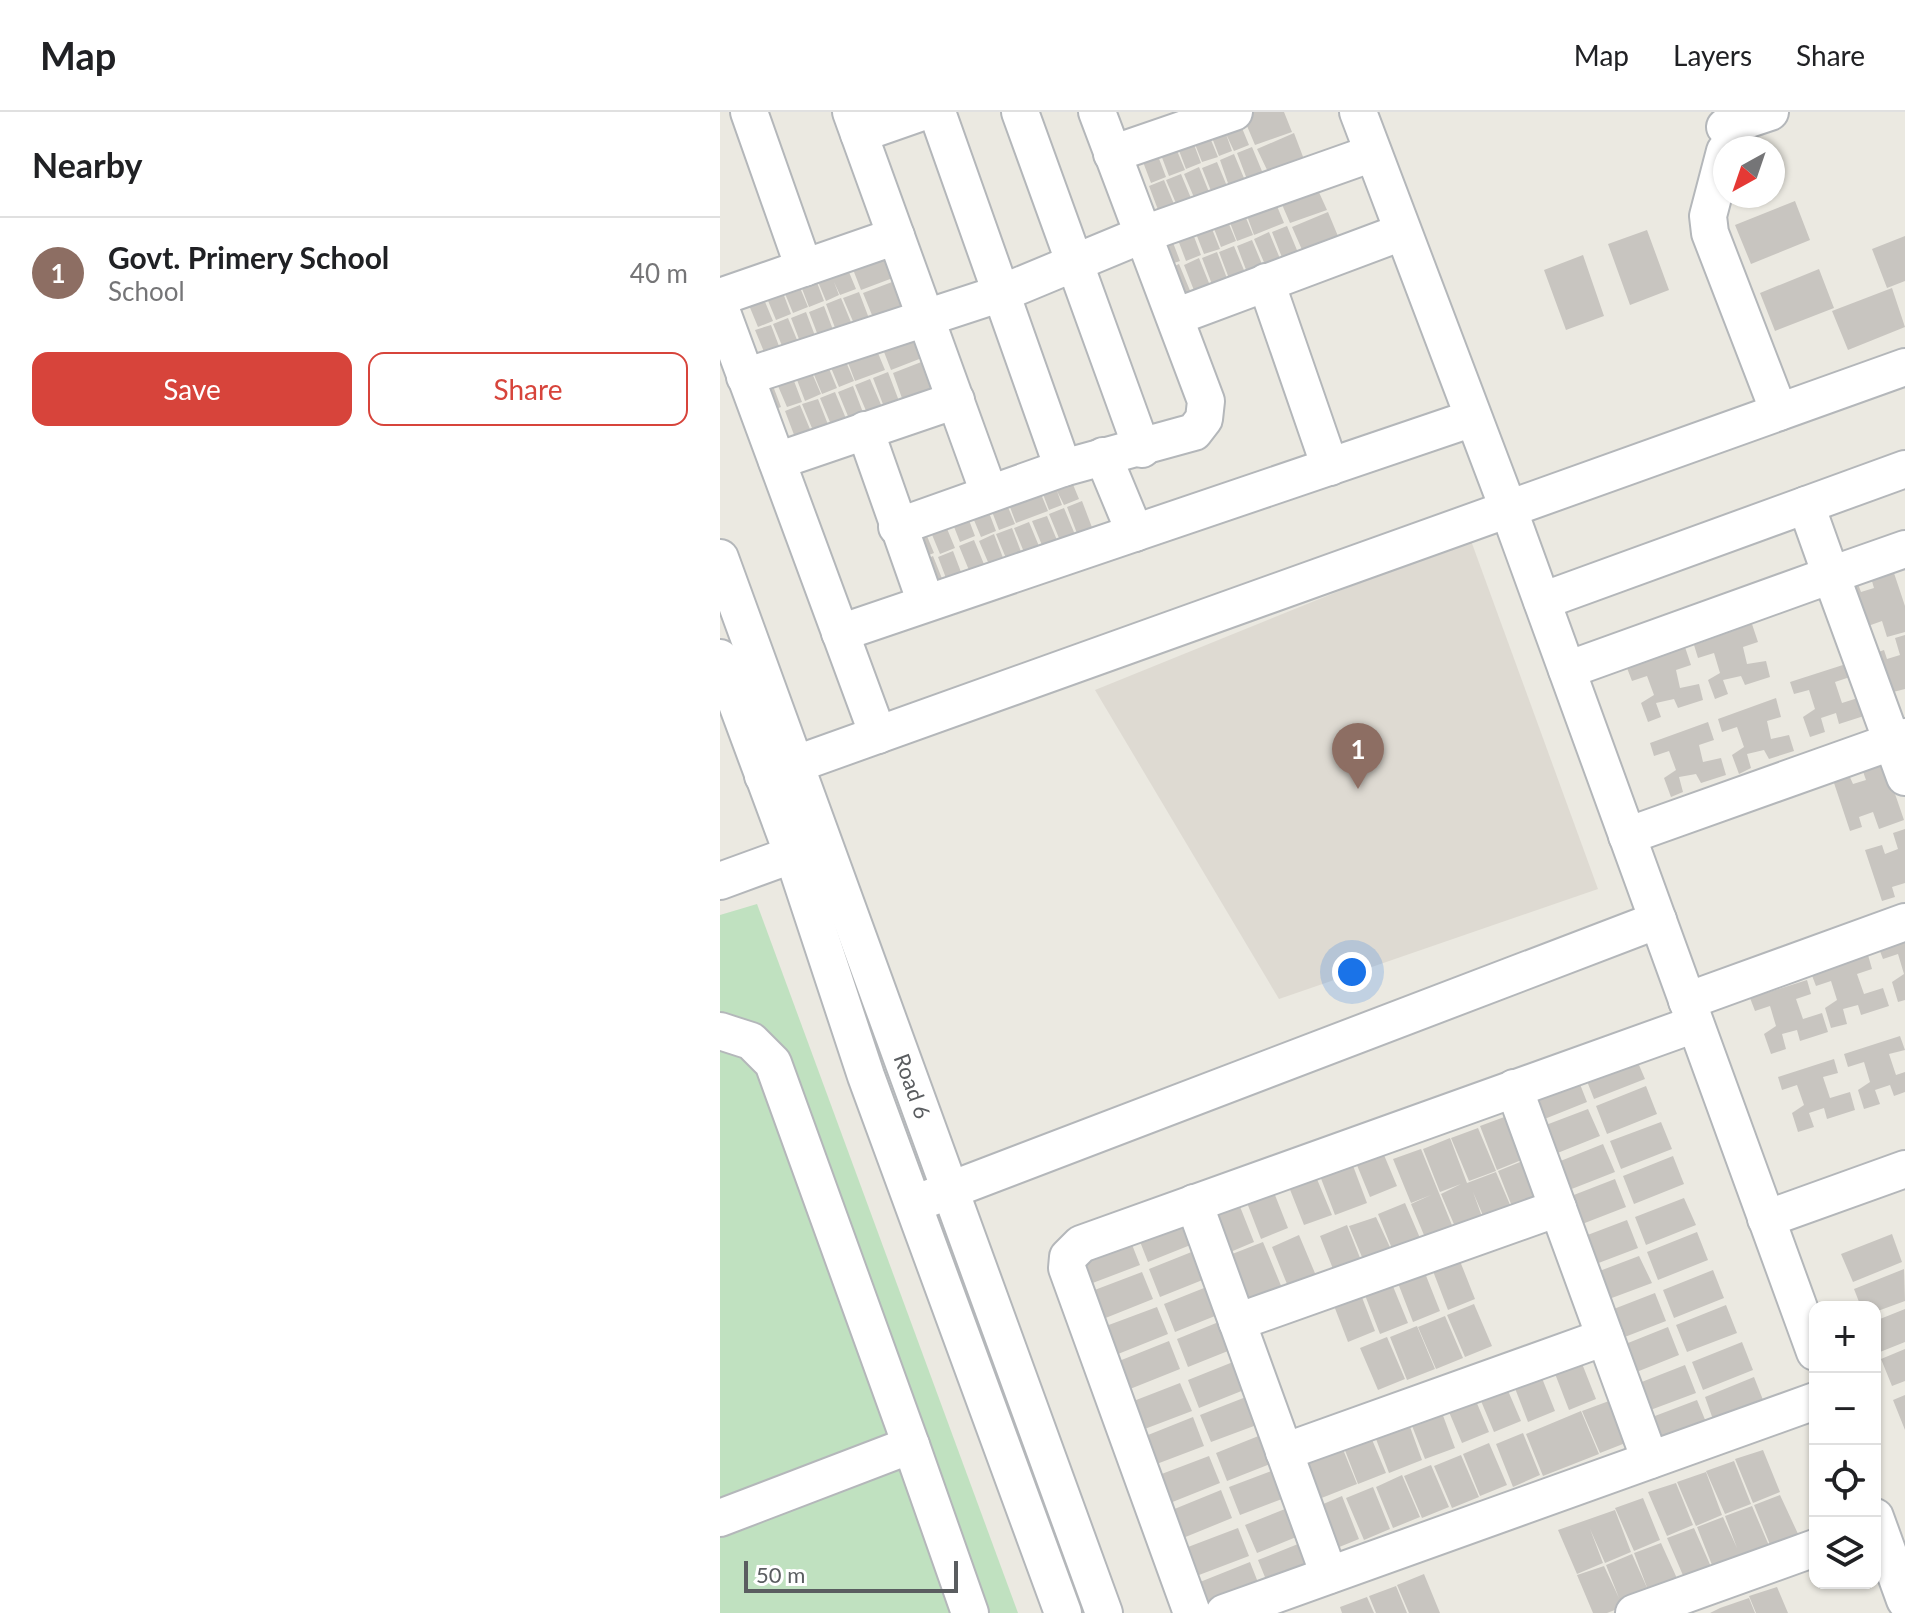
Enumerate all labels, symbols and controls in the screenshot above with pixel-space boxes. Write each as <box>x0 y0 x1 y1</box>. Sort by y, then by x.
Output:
text: Map <box>40 32 116 78</box>
text: Map <box>1574 38 1629 72</box>
text: Layers <box>1673 38 1752 72</box>
text: Share <box>1796 38 1865 72</box>
north arrow <box>1713 136 1785 208</box>
text: Nearby <box>32 144 143 185</box>
text: Govt. Primery School <box>108 239 389 275</box>
text: 1 <box>50 257 66 289</box>
text: 40 m <box>630 257 688 289</box>
text: School <box>108 275 185 307</box>
button: Save <box>32 352 352 426</box>
button: Share <box>368 352 688 426</box>
pin: 1 <box>1332 723 1384 789</box>
your location <box>1332 952 1372 992</box>
street label: Road 6 <box>889 1050 937 1122</box>
map controls <box>1809 1301 1881 1589</box>
button: + <box>1809 1301 1881 1373</box>
button: − <box>1809 1373 1881 1445</box>
button: locate <box>1809 1445 1881 1517</box>
button: layers <box>1809 1517 1881 1589</box>
scale bar <box>744 1557 958 1593</box>
text: 50 m <box>756 1561 805 1588</box>

